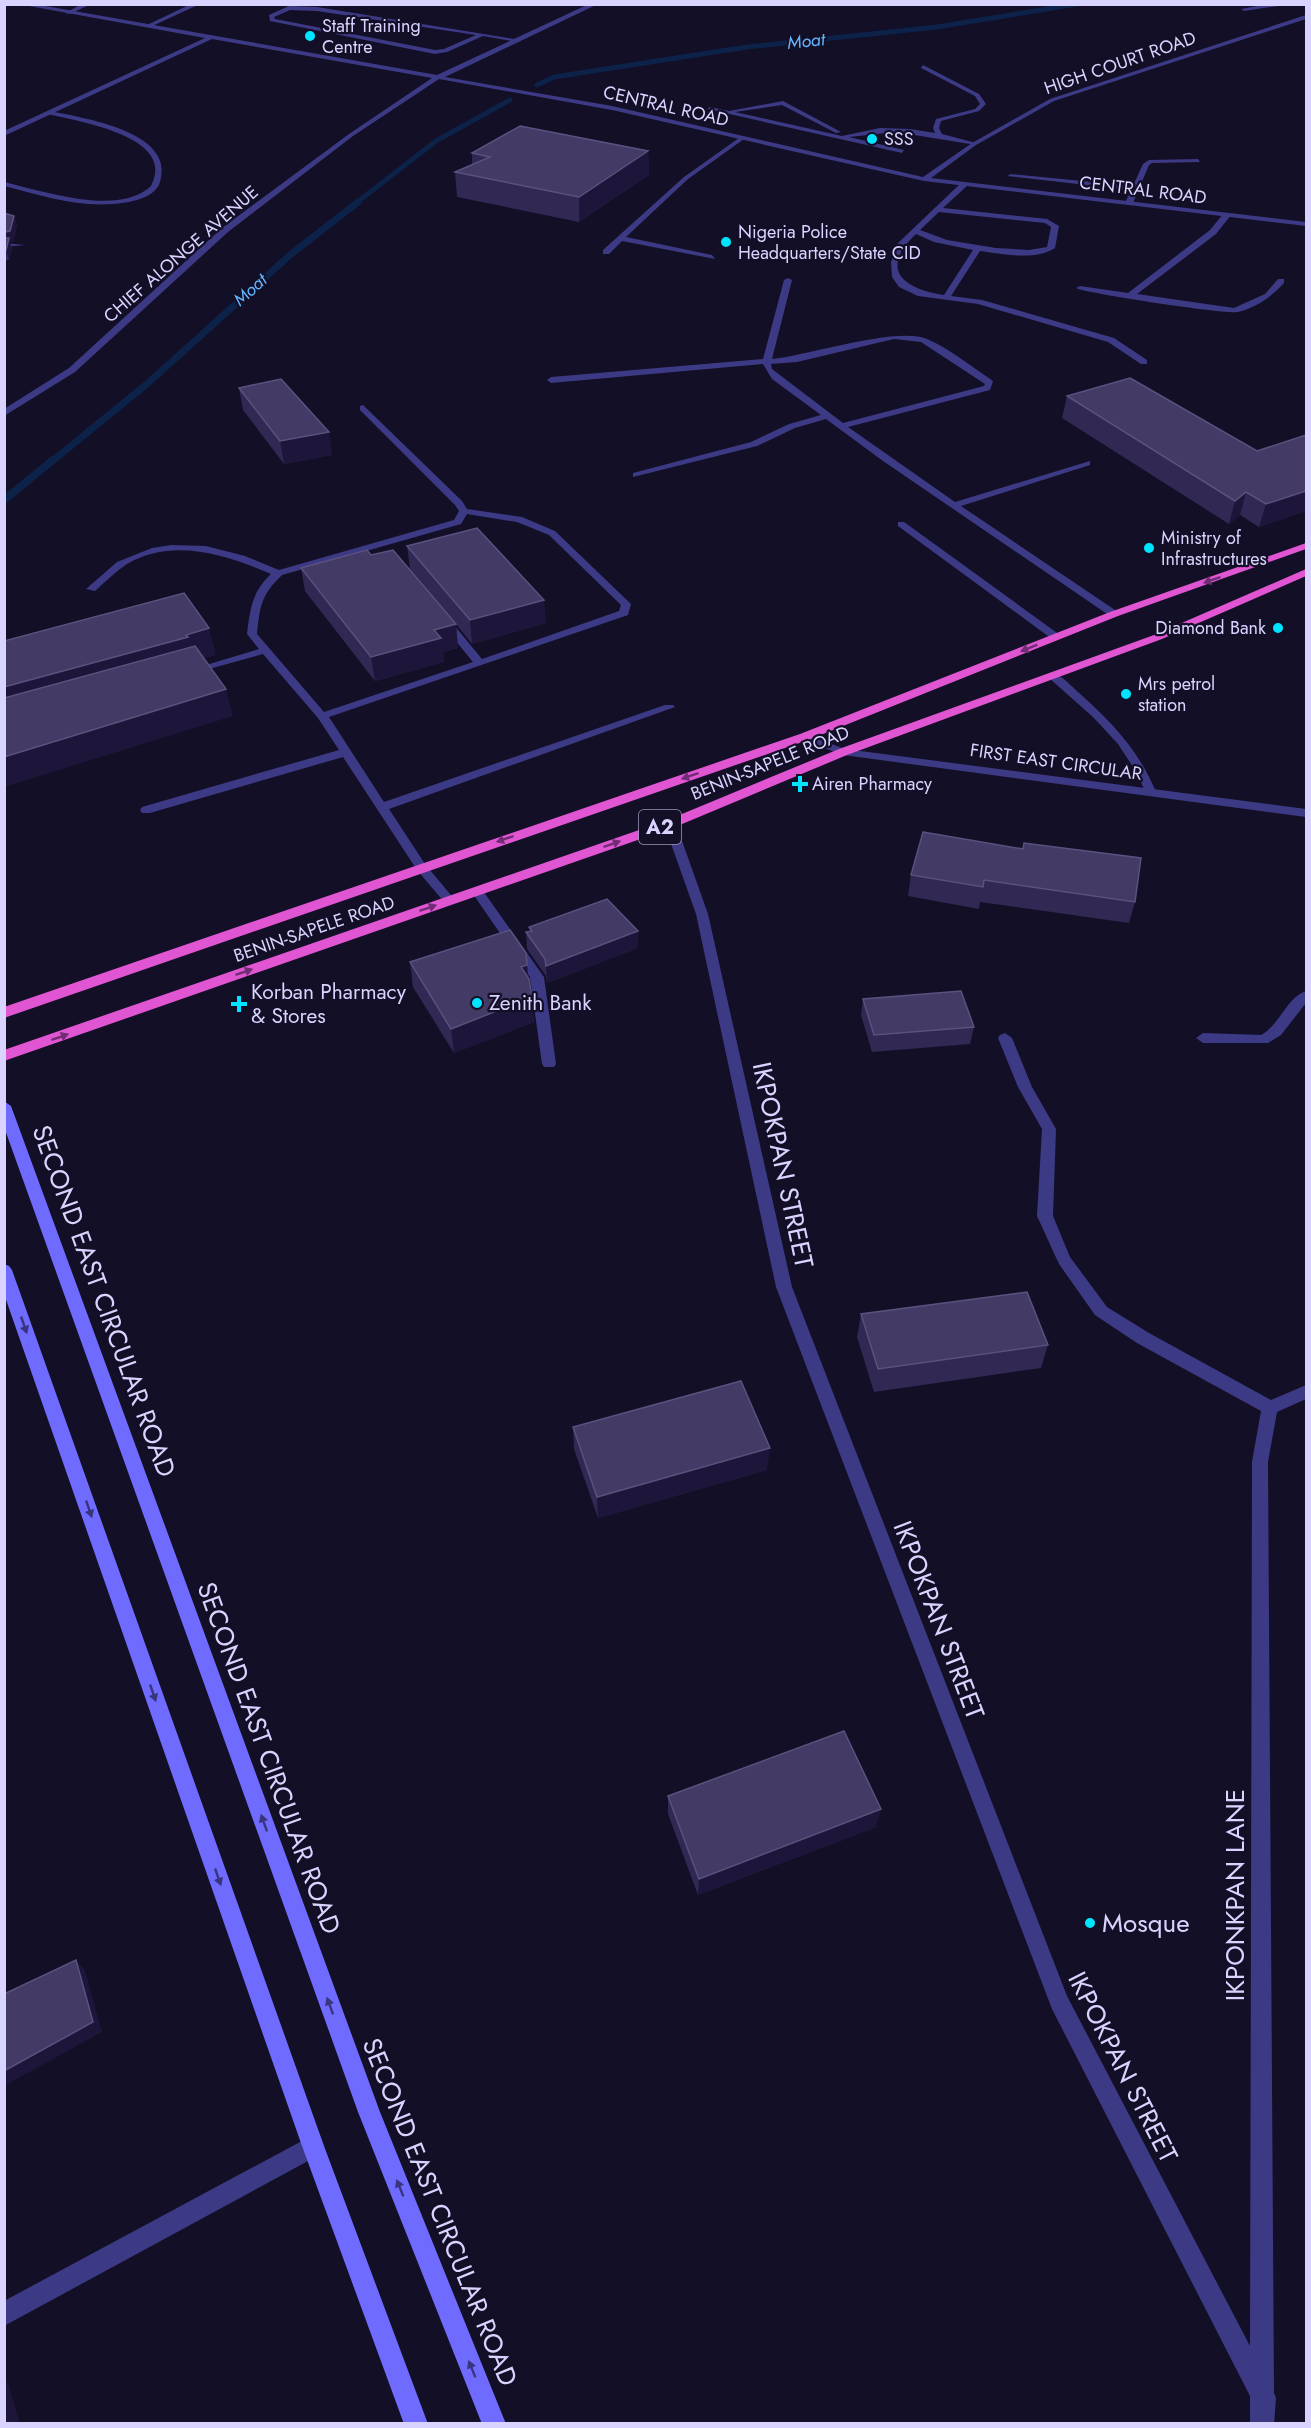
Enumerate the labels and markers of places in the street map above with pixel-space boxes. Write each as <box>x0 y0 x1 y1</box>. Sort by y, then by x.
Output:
place label: Staff Training Centre <box>322 13 421 60</box>
marker: Staff Training Centre <box>303 29 317 43</box>
place label: SSS <box>884 126 914 152</box>
marker: SSS <box>865 132 879 146</box>
place label: Nigeria Police Headquarters/State CID <box>738 219 921 266</box>
marker: Nigeria Police Headquarters/State CID <box>719 235 733 249</box>
place label: Ministry of Infrastructures <box>1161 525 1267 572</box>
marker: Ministry of Infrastructures <box>1142 541 1156 555</box>
place label: Diamond Bank <box>1155 615 1266 641</box>
marker: Diamond Bank <box>1271 621 1285 635</box>
place label: Mrs petrol station <box>1138 671 1215 718</box>
marker: Mrs petrol station <box>1119 687 1133 701</box>
place label: Airen Pharmacy <box>812 771 932 797</box>
marker: Airen Pharmacy <box>793 777 807 791</box>
place label: Korban Pharmacy & Stores <box>251 977 407 1031</box>
place label: Zenith Bank <box>489 988 592 1018</box>
marker: Zenith Bank <box>470 996 484 1010</box>
marker: Korban Pharmacy & Stores <box>232 997 246 1011</box>
place label: Mosque <box>1102 1904 1190 1942</box>
marker: Mosque <box>1083 1916 1097 1930</box>

